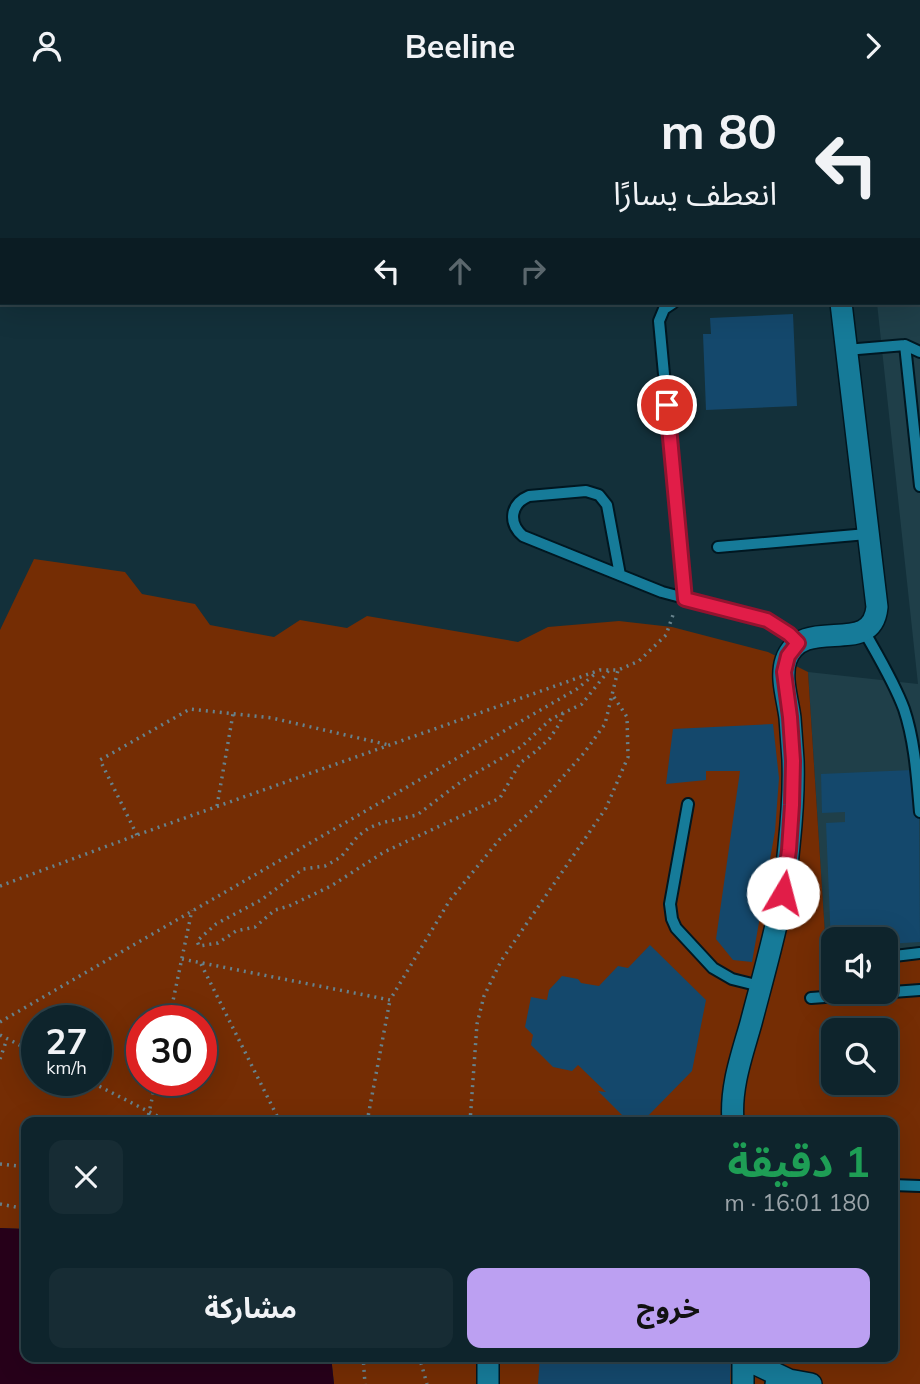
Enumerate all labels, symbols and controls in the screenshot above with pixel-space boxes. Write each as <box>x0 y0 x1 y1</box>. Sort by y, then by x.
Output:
text: Beeline <box>405 26 515 66</box>
icon: person <box>28 27 66 65</box>
icon: forward <box>854 27 892 65</box>
text: 80 m <box>661 100 777 161</box>
icon: left <box>801 119 892 210</box>
text: انعطف يسارًا <box>613 173 777 213</box>
icon: left <box>368 252 406 290</box>
icon: ahead <box>441 252 479 290</box>
icon: right <box>514 252 552 290</box>
pin <box>637 375 697 435</box>
icon: arrive <box>648 386 686 424</box>
position arrow <box>746 856 820 930</box>
map controls <box>821 927 898 1095</box>
button: sound <box>821 927 898 1004</box>
speed limit sign: 30 <box>126 1005 217 1096</box>
button: search <box>821 1018 898 1095</box>
text: 27 <box>45 1019 88 1063</box>
text: km/h <box>46 1056 87 1079</box>
text: 1 دقيقة <box>728 1135 870 1188</box>
button: close <box>49 1140 123 1214</box>
text: 180 m · 16:01 <box>725 1188 870 1217</box>
button: مشاركة <box>49 1268 453 1348</box>
button: خروج <box>467 1268 870 1348</box>

